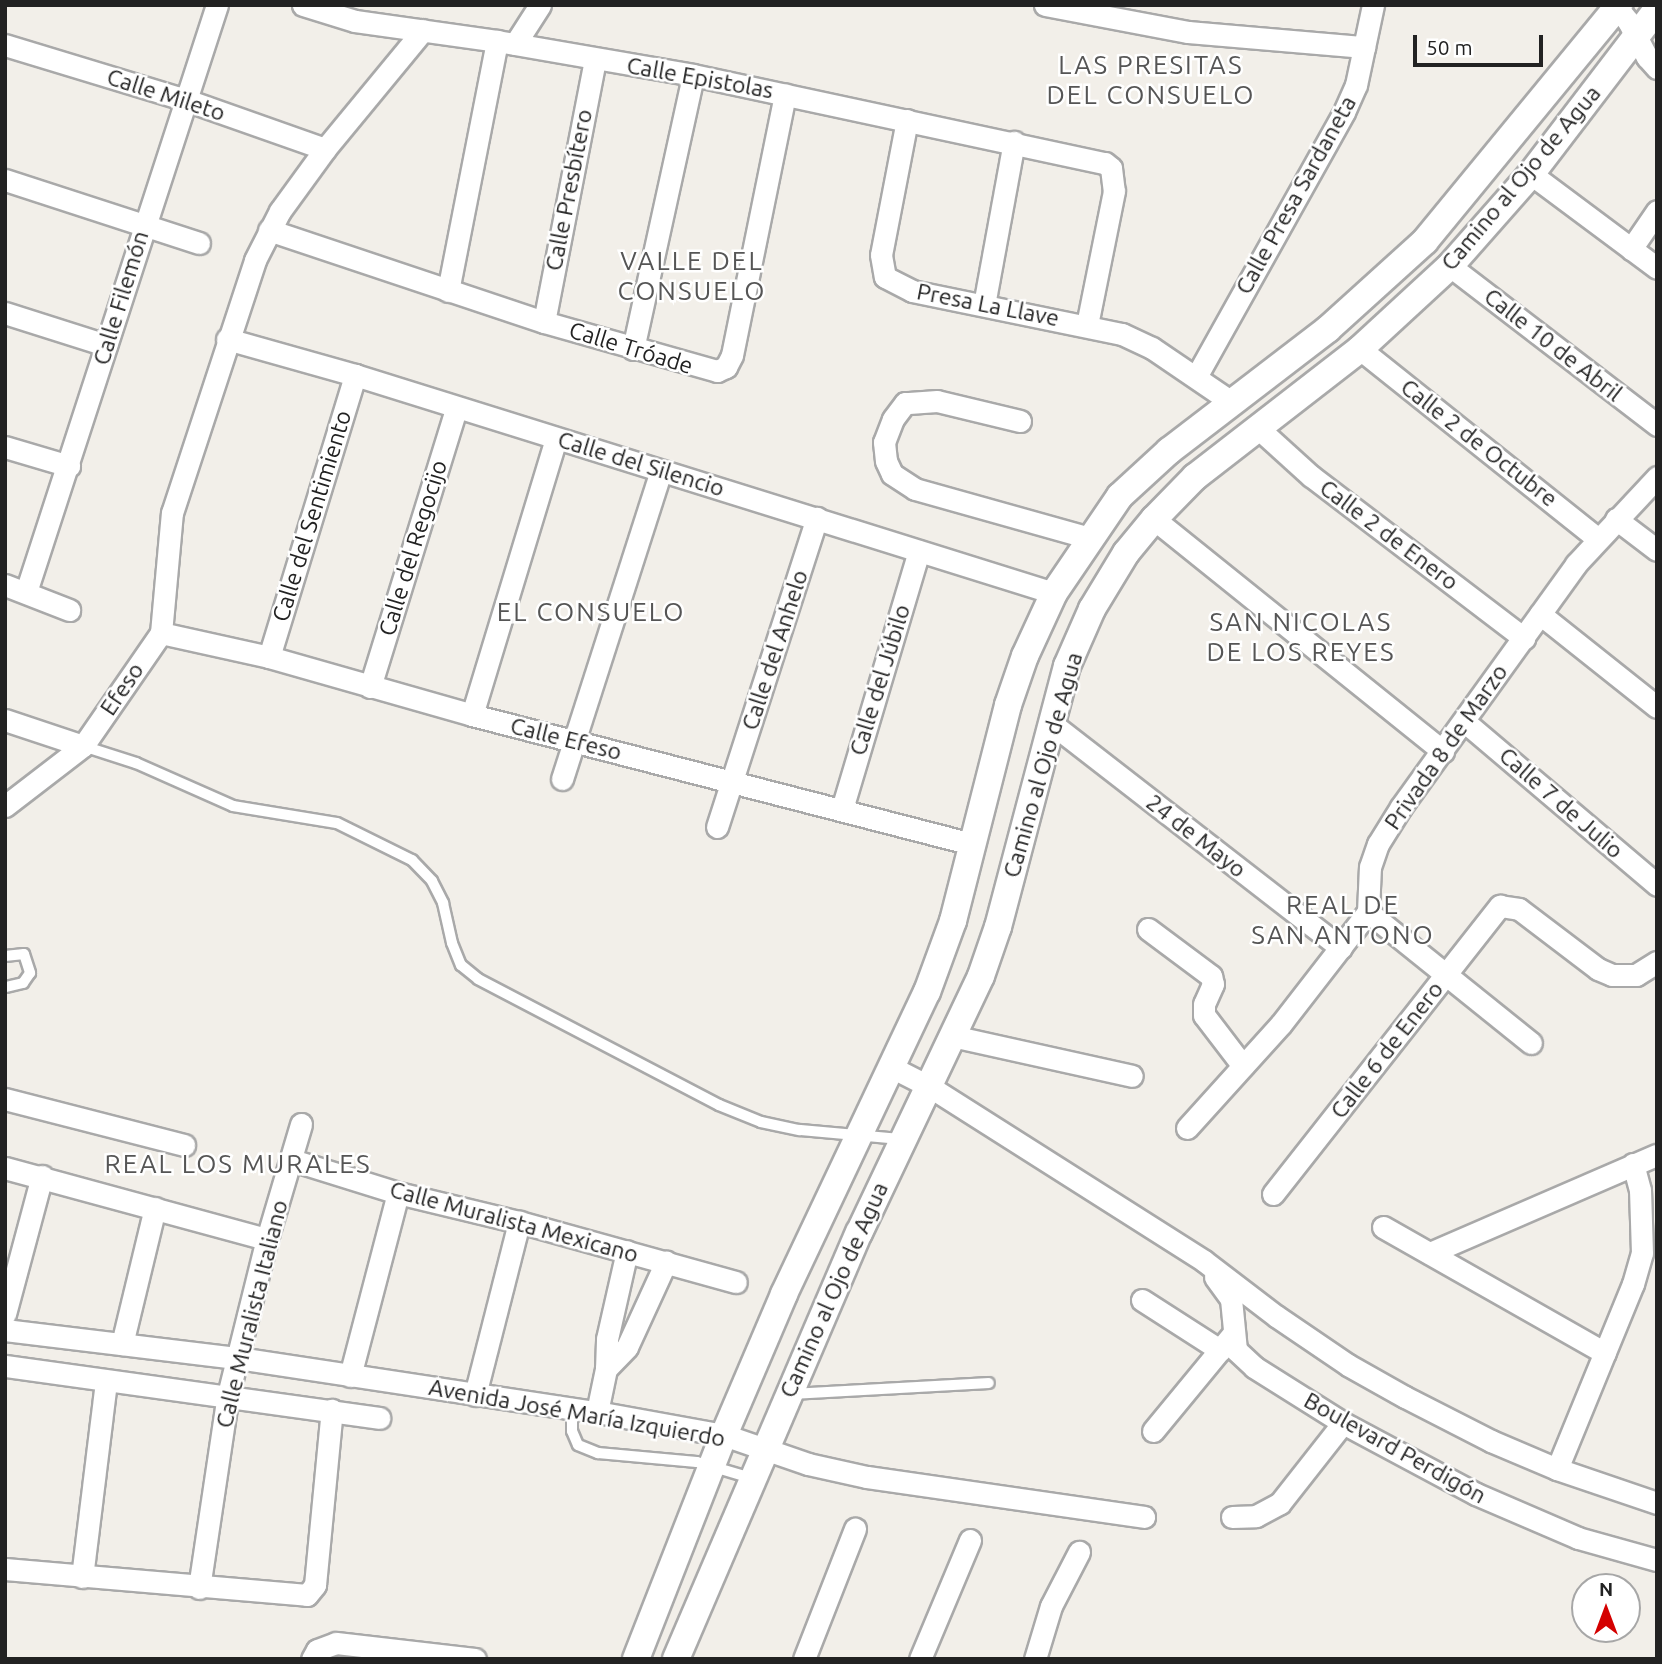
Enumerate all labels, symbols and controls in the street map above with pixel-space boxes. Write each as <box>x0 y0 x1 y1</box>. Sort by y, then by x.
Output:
scale bar <box>1417 21 1546 65</box>
text: 50 m <box>1426 35 1473 59</box>
district label: LAS PRESITAS DEL CONSUELO <box>1048 49 1254 110</box>
street label: Calle Epistolas <box>625 52 775 104</box>
street label: Calle Mileto <box>103 63 229 127</box>
street label: Camino al Ojo de Agua <box>1436 80 1606 276</box>
street label: Calle Presa Sardaneta <box>1230 91 1362 299</box>
street label: Calle Presbítero <box>540 107 598 273</box>
street label: Calle Filemón <box>88 228 154 368</box>
district label: VALLE DEL CONSUELO <box>619 245 765 306</box>
street label: Presa La Llave <box>914 278 1062 332</box>
street label: Calle 10 de Abril <box>1479 283 1627 407</box>
street label: Calle Tróade <box>566 316 696 380</box>
street label: Calle 2 de Octubre <box>1395 373 1563 513</box>
street label: Calle del Sentimiento <box>267 407 357 625</box>
street label: Calle del Silencio <box>554 426 728 502</box>
street label: Calle del Regocijo <box>373 457 453 639</box>
street label: Calle 2 de Enero <box>1314 474 1464 596</box>
street label: Calle del Anhelo <box>736 566 814 734</box>
district label: EL CONSUELO <box>498 596 684 628</box>
street label: Calle del Júbilo <box>844 601 916 759</box>
district label: SAN NICOLAS DE LOS REYES <box>1208 606 1394 668</box>
street label: Camino al Ojo de Agua <box>998 649 1088 881</box>
street label: Efeso <box>94 657 150 721</box>
street label: Privada 8 de Marzo <box>1379 659 1513 835</box>
street label: Calle Efeso <box>507 712 625 766</box>
street label: Calle 7 de Julio <box>1493 742 1629 864</box>
street label: 24 de Mayo <box>1141 789 1251 883</box>
district label: REAL DE SAN ANTONO <box>1253 889 1433 950</box>
street label: Calle 6 de Enero <box>1325 976 1449 1124</box>
district label: REAL LOS MURALES <box>106 1148 370 1180</box>
street label: Calle Muralista Mexicano <box>387 1176 641 1268</box>
street label: Camino al Ojo de Agua <box>774 1178 894 1402</box>
street label: Calle Muralista Italiano <box>210 1197 294 1431</box>
street label: Avenida José María Izquierdo <box>427 1373 727 1453</box>
street label: Boulevard Perdigón <box>1299 1387 1491 1509</box>
north arrow <box>1571 1573 1641 1643</box>
text: N <box>1599 1578 1613 1600</box>

